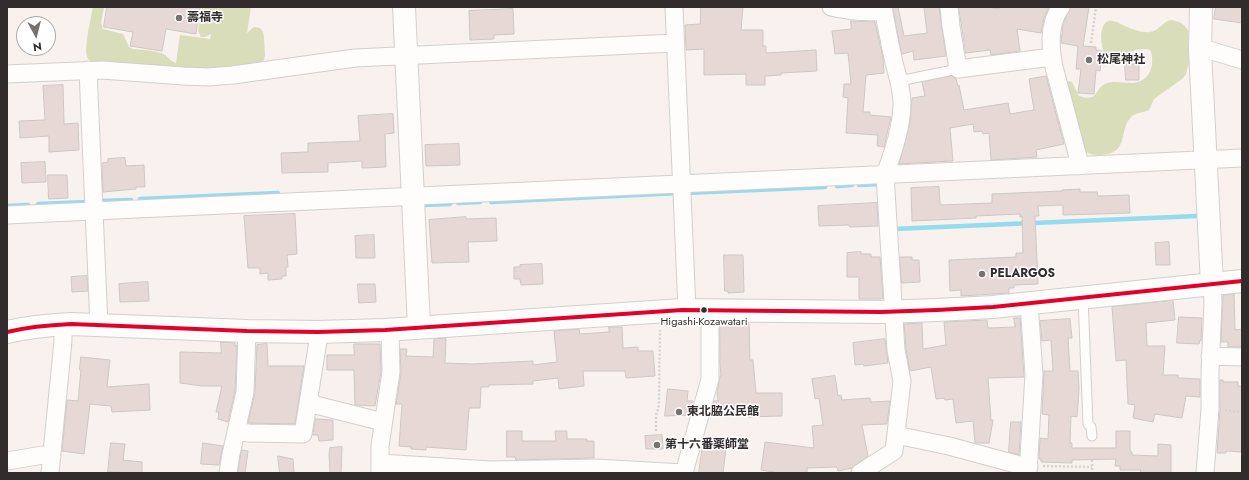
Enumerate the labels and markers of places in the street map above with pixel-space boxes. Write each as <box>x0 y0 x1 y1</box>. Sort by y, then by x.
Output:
place label: 壽福寺 <box>187 11 223 25</box>
marker: 壽福寺 <box>174 13 184 23</box>
place label: 松尾神社 <box>1097 53 1145 67</box>
marker: 松尾神社 <box>1084 55 1094 65</box>
place label: PELARGOS <box>990 267 1055 281</box>
marker: PELARGOS <box>977 269 987 279</box>
marker: Higashi-Kozawatari <box>699 305 709 315</box>
place label: Higashi-Kozawatari <box>660 315 748 329</box>
place label: 東北脇公民館 <box>687 405 759 419</box>
marker: 東北脇公民館 <box>674 407 684 417</box>
place label: 第十六番薬師堂 <box>665 438 749 452</box>
marker: 第十六番薬師堂 <box>652 440 662 450</box>

